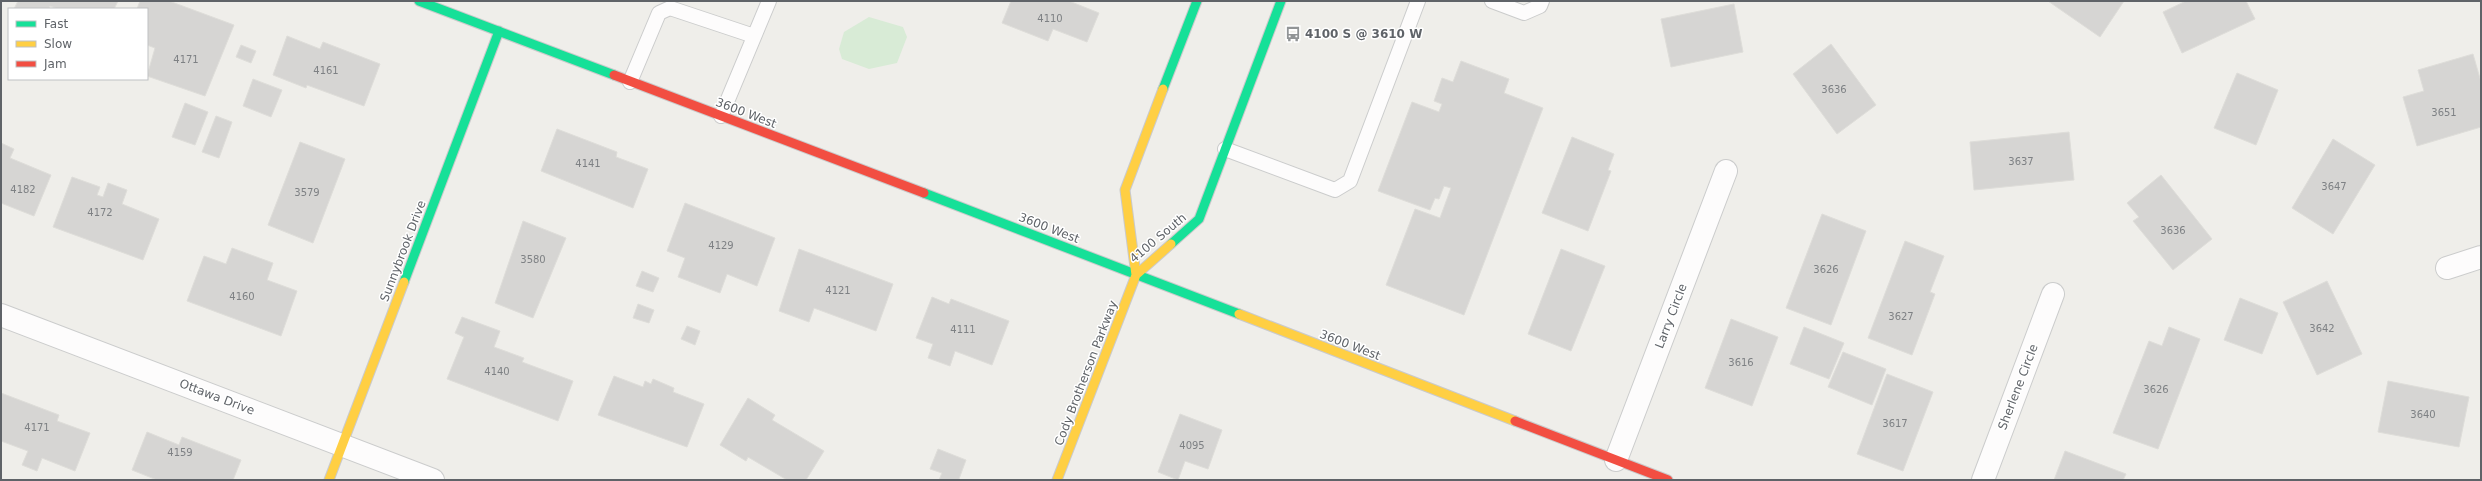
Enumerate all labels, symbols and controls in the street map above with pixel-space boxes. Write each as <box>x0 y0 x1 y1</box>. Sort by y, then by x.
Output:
legend <box>8 8 148 80</box>
house number: 4110 <box>1037 13 1063 24</box>
text: Fast <box>44 17 68 31</box>
bus stop icon: 4100 S @ 3610 W <box>1284 25 1302 43</box>
place label: 4100 S @ 3610 W <box>1305 27 1422 41</box>
text: Slow <box>44 37 72 51</box>
house number: 4171 <box>173 54 199 65</box>
text: Jam <box>43 57 67 71</box>
house number: 4161 <box>313 65 339 76</box>
house number: 3636 <box>1821 84 1847 95</box>
street label: 3600 West <box>714 95 779 131</box>
house number: 3651 <box>2431 107 2457 118</box>
house number: 3637 <box>2008 156 2034 167</box>
house number: 4141 <box>575 158 601 169</box>
house number: 3647 <box>2321 181 2347 192</box>
house number: 4182 <box>10 184 36 195</box>
house number: 3579 <box>294 187 320 198</box>
street label: Sunnybrook Drive <box>377 198 429 304</box>
house number: 4172 <box>87 207 113 218</box>
street label: 3600 West <box>1017 210 1082 246</box>
street label: 4100 South <box>1127 210 1189 266</box>
house number: 3636 <box>2160 225 2186 236</box>
house number: 4129 <box>708 240 734 251</box>
house number: 3580 <box>520 254 546 265</box>
house number: 3626 <box>1813 264 1839 275</box>
street label: Larry Circle <box>1652 282 1690 350</box>
house number: 4121 <box>825 285 851 296</box>
house number: 4160 <box>229 291 255 302</box>
street label: Cody Brotherson Parkway <box>1052 298 1120 448</box>
house number: 3627 <box>1888 311 1914 322</box>
house number: 3642 <box>2309 323 2335 334</box>
house number: 4111 <box>950 324 976 335</box>
street label: 3600 West <box>1318 327 1383 363</box>
street label: Sherlene Circle <box>1995 342 2041 432</box>
house number: 3616 <box>1728 357 1754 368</box>
house number: 4140 <box>484 366 510 377</box>
street label: Ottawa Drive <box>178 376 256 418</box>
house number: 3626 <box>2143 384 2169 395</box>
house number: 3640 <box>2410 409 2436 420</box>
house number: 3617 <box>1882 418 1908 429</box>
house number: 4171 <box>24 422 50 433</box>
house number: 4095 <box>1179 440 1205 451</box>
house number: 4159 <box>167 447 193 458</box>

